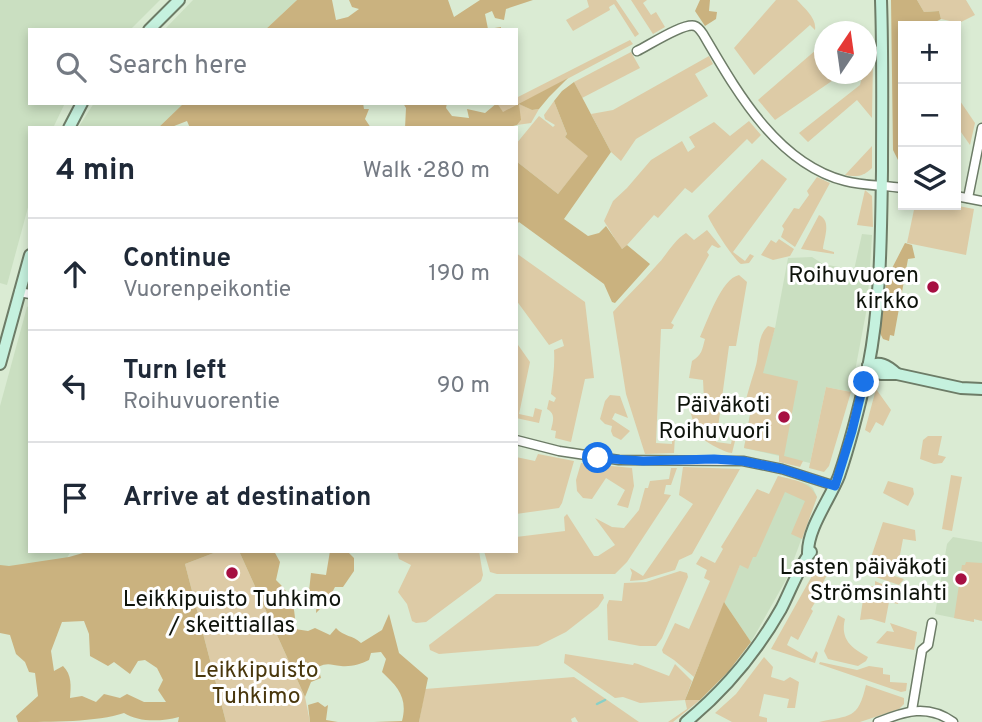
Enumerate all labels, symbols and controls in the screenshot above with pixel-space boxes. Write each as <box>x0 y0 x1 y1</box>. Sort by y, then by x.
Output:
north arrow <box>814 21 877 84</box>
map controls <box>898 21 961 210</box>
button: + <box>898 21 961 84</box>
search box <box>28 28 518 105</box>
icon: search <box>52 48 90 86</box>
text: Search here <box>108 50 247 83</box>
button: − <box>898 84 961 147</box>
button: layers <box>898 147 961 210</box>
text: 4 min <box>56 153 135 190</box>
text: Walk · 280 m <box>363 157 490 186</box>
text: Continue <box>123 243 231 276</box>
icon: ahead <box>56 255 94 293</box>
text: 190 m <box>428 260 490 289</box>
place label: Roihuvuoren kirkko <box>788 262 919 317</box>
text: Vuorenpeikontie <box>123 276 291 305</box>
marker: Roihuvuoren kirkko <box>925 279 941 295</box>
text: Turn left <box>123 355 227 388</box>
route end <box>848 366 879 397</box>
icon: left <box>56 367 94 405</box>
text: 90 m <box>437 372 490 401</box>
text: Roihuvuorentie <box>123 388 280 417</box>
place label: Päiväkoti Roihuvuori <box>658 392 770 447</box>
marker: Päiväkoti Roihuvuori <box>776 409 792 425</box>
route start <box>582 442 613 473</box>
icon: arrive <box>56 479 94 517</box>
text: Arrive at destination <box>123 482 371 515</box>
place label: Lasten päiväkoti Strömsinlahti <box>780 554 947 609</box>
marker: Leikkipuisto Tuhkimo / skeittiallas <box>224 565 240 581</box>
marker: Lasten päiväkoti Strömsinlahti <box>953 571 969 587</box>
place label: Leikkipuisto Tuhkimo / skeittiallas <box>123 586 341 641</box>
park label: Leikkipuisto Tuhkimo <box>194 657 318 712</box>

